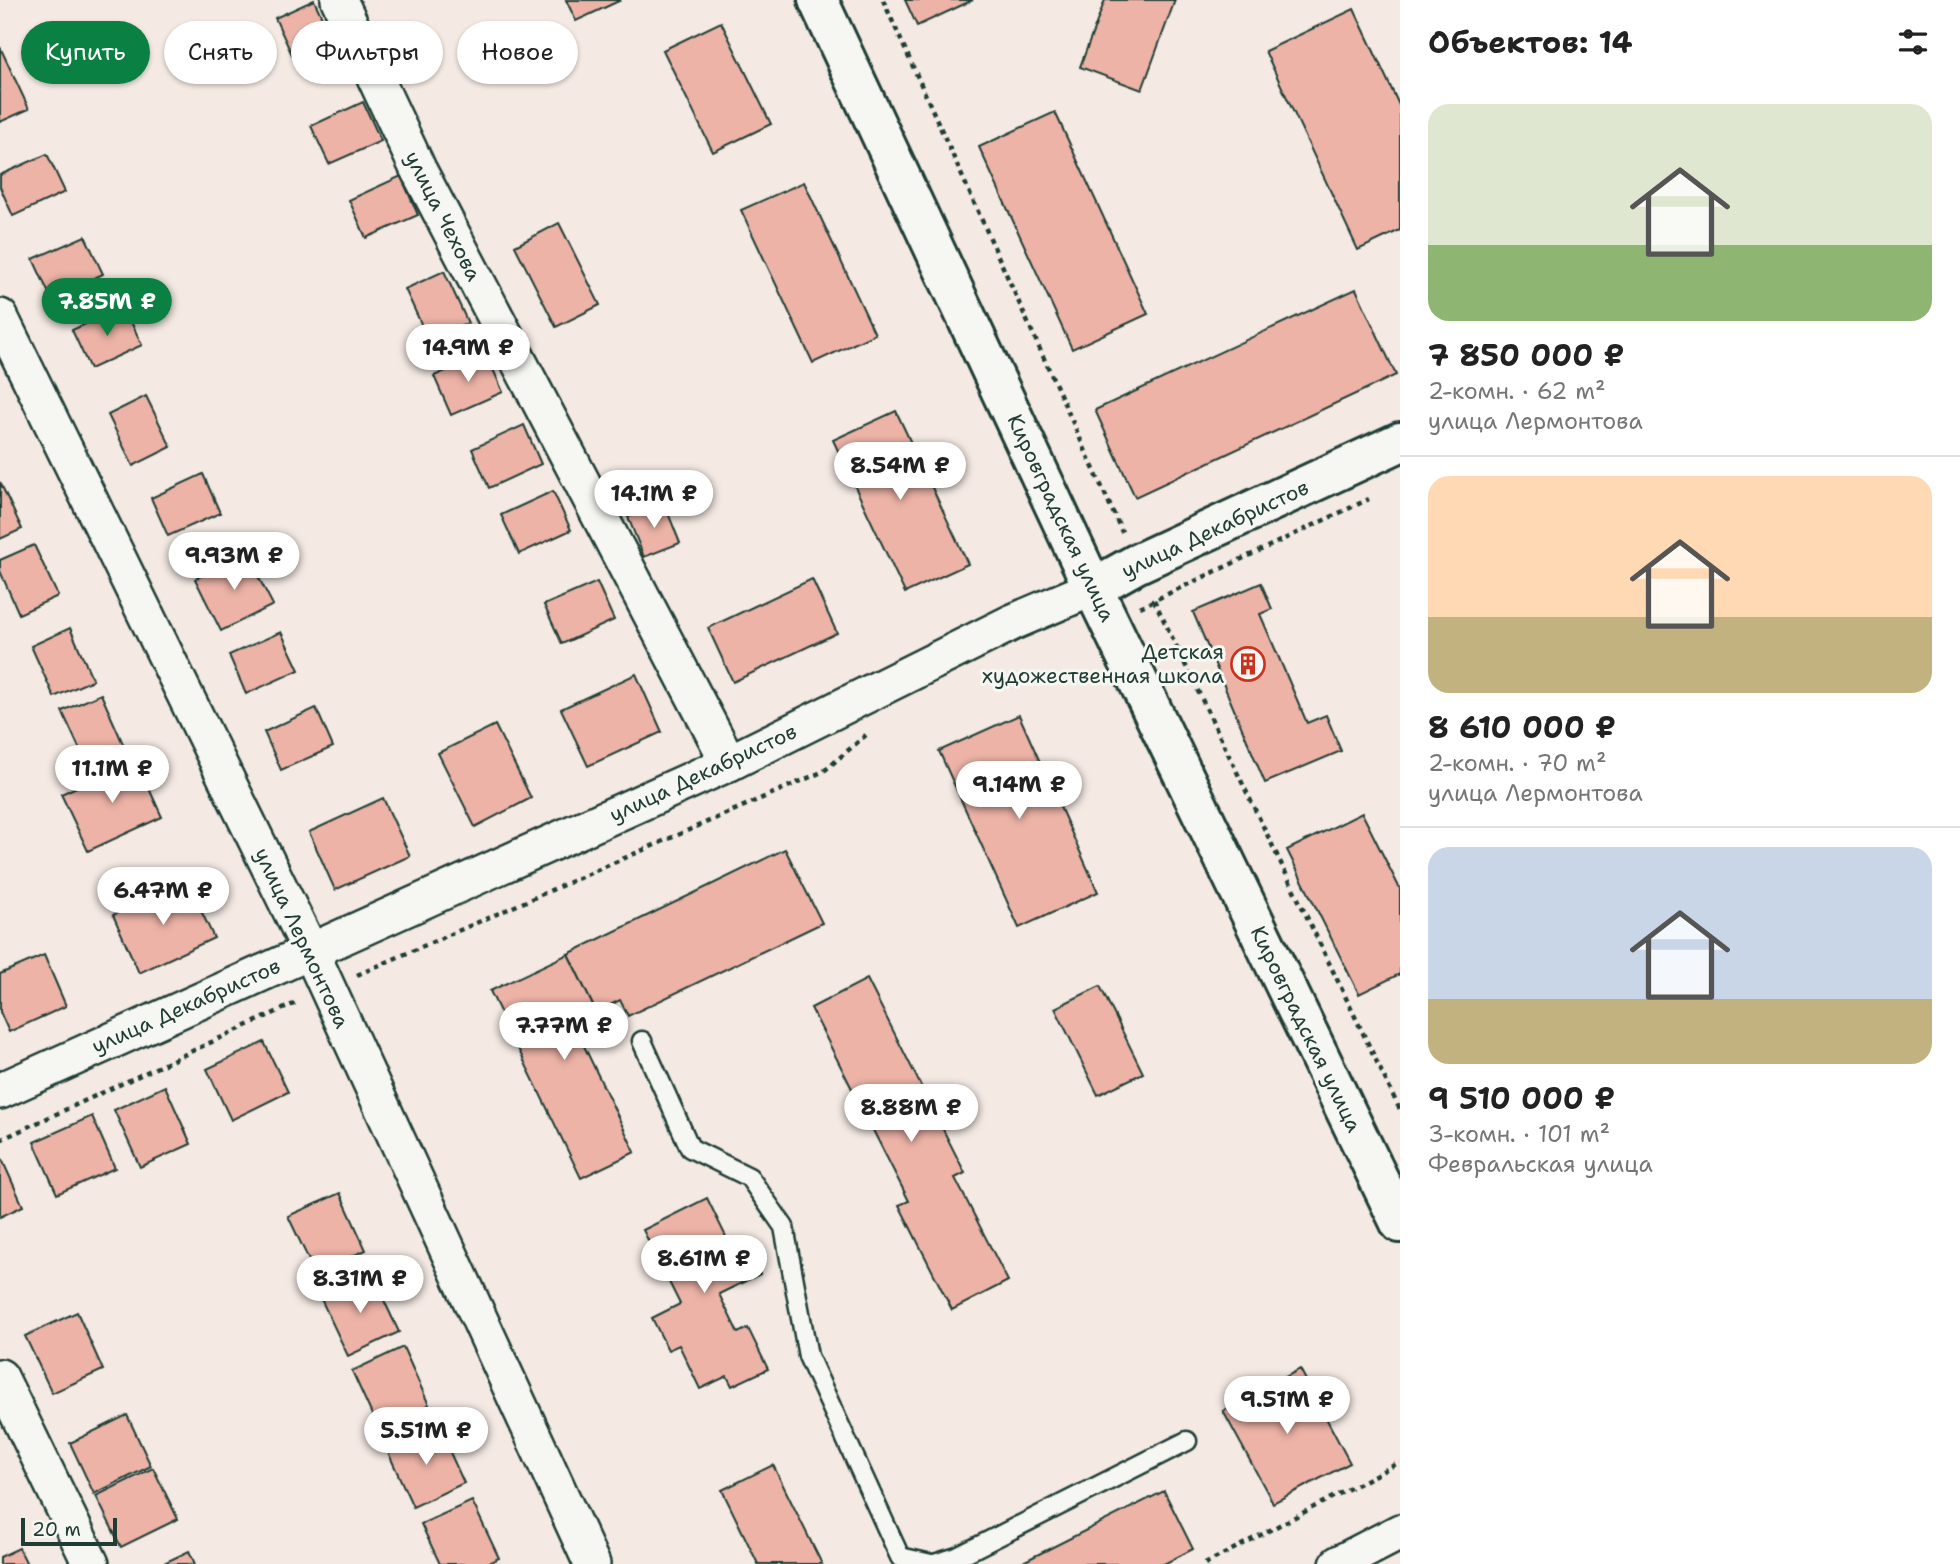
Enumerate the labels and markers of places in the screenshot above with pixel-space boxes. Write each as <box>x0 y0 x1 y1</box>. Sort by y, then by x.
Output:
pin: 7.85M ₽ <box>42 278 172 338</box>
pin: 14.9M ₽ <box>403 324 533 384</box>
pin: 8.54M ₽ <box>835 442 965 502</box>
pin: 14.1M ₽ <box>589 470 719 530</box>
pin: 9.93M ₽ <box>169 532 299 592</box>
place label: Детская художественная школа <box>982 638 1224 690</box>
building icon: Детская художественная школа <box>1229 645 1267 683</box>
pin: 11.1M ₽ <box>47 746 177 805</box>
pin: 9.14M ₽ <box>954 762 1084 821</box>
pin: 6.47M ₽ <box>98 867 228 927</box>
pin: 7.77M ₽ <box>499 1002 629 1062</box>
pin: 8.88M ₽ <box>846 1084 976 1144</box>
pin: 8.61M ₽ <box>639 1236 769 1295</box>
pin: 8.31M ₽ <box>295 1256 425 1315</box>
pin: 9.51M ₽ <box>1222 1376 1352 1436</box>
pin: 5.51M ₽ <box>361 1408 491 1467</box>

